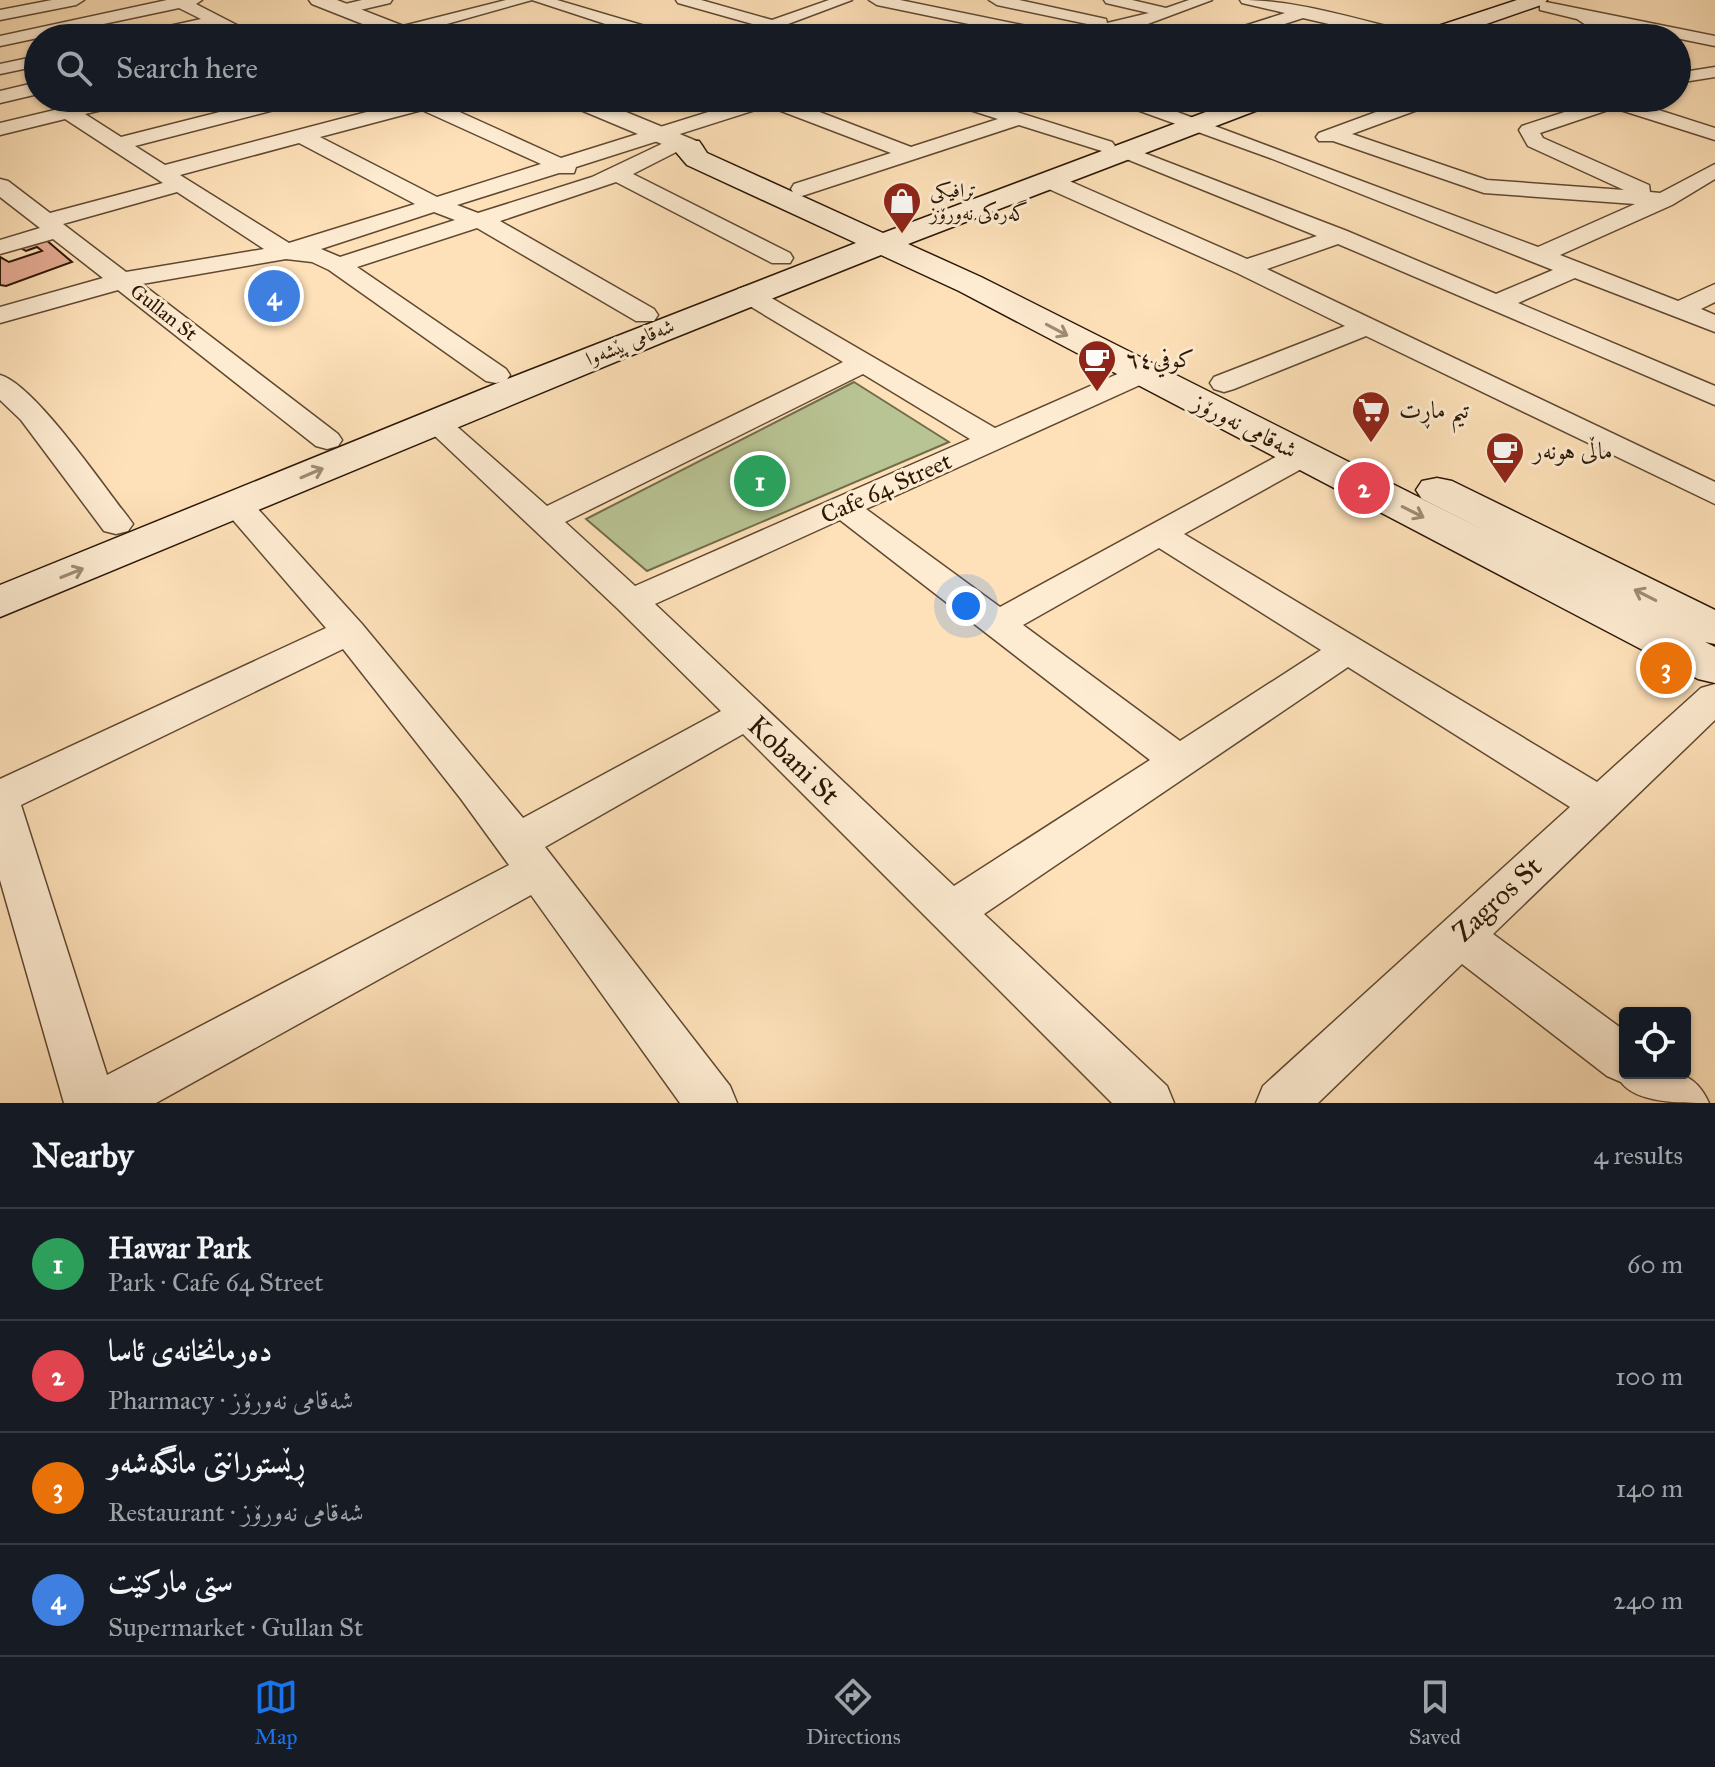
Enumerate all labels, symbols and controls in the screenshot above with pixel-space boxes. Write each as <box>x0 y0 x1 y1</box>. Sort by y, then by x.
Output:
search box <box>24 24 1691 112</box>
icon: search <box>52 46 96 90</box>
text: Search here <box>116 50 258 86</box>
place label: ترافیکی گەرەکی نەورۆز <box>928 178 1028 225</box>
shop icon: ترافیکی گەرەکی نەورۆز <box>881 180 923 235</box>
pin: 4 <box>248 266 300 326</box>
street label: Gullan St <box>126 278 202 346</box>
street label: شەقامی پێشەوا <box>582 313 679 372</box>
one-way arrow <box>1045 322 1068 338</box>
cafe icon: كوفي٦٤ <box>1076 338 1118 393</box>
place label: كوفي٦٤ <box>1125 344 1194 378</box>
street label: شەقامی نەورۆز <box>1186 386 1302 465</box>
supermarket icon: تیم ماڕت <box>1350 389 1392 444</box>
place label: تیم ماڕت <box>1399 395 1469 434</box>
cafe icon: ماڵی هونەر <box>1484 430 1526 485</box>
place label: ماڵی هونەر <box>1531 436 1613 466</box>
street label: Cafe 64 Street <box>816 446 957 530</box>
pin: 1 <box>734 451 786 511</box>
pin: 2 <box>1338 458 1390 518</box>
one-way arrow <box>299 465 324 480</box>
one-way arrow <box>1401 504 1425 520</box>
one-way arrow <box>59 564 84 579</box>
your location <box>946 586 986 626</box>
one-way arrow <box>1634 586 1658 602</box>
pin: 3 <box>1640 638 1692 698</box>
street label: Kobani St <box>741 708 847 812</box>
street label: Zagros St <box>1445 849 1549 949</box>
map controls <box>1619 1007 1691 1079</box>
button: locate <box>1619 1007 1691 1079</box>
text: Nearby <box>32 1135 134 1176</box>
text: 4 results <box>1594 1139 1683 1171</box>
text: Hawar Park <box>108 1230 251 1266</box>
text: 1 <box>53 1248 63 1280</box>
text: 60 m <box>1627 1248 1683 1280</box>
text: Park · Cafe 64 Street <box>108 1266 324 1298</box>
text: دەرمانخانەی ئاسا <box>108 1333 272 1369</box>
text: 2 <box>52 1360 64 1392</box>
text: 100 m <box>1615 1360 1683 1392</box>
text: Pharmacy · شەقامی نەورۆز <box>108 1384 354 1416</box>
text: ڕێستورانتی مانگەشەو <box>108 1445 306 1481</box>
text: 3 <box>53 1472 63 1504</box>
text: 140 m <box>1616 1472 1683 1504</box>
text: Restaurant · شەقامی نەورۆز <box>108 1496 364 1528</box>
text: ستی مارکێت <box>108 1564 233 1600</box>
text: 4 <box>51 1584 65 1616</box>
text: 240 m <box>1613 1584 1683 1616</box>
text: Supermarket · Gullan St <box>108 1611 363 1643</box>
tab: Map <box>254 1675 298 1750</box>
tab: Directions <box>806 1675 901 1750</box>
tab: Saved <box>1409 1675 1461 1750</box>

